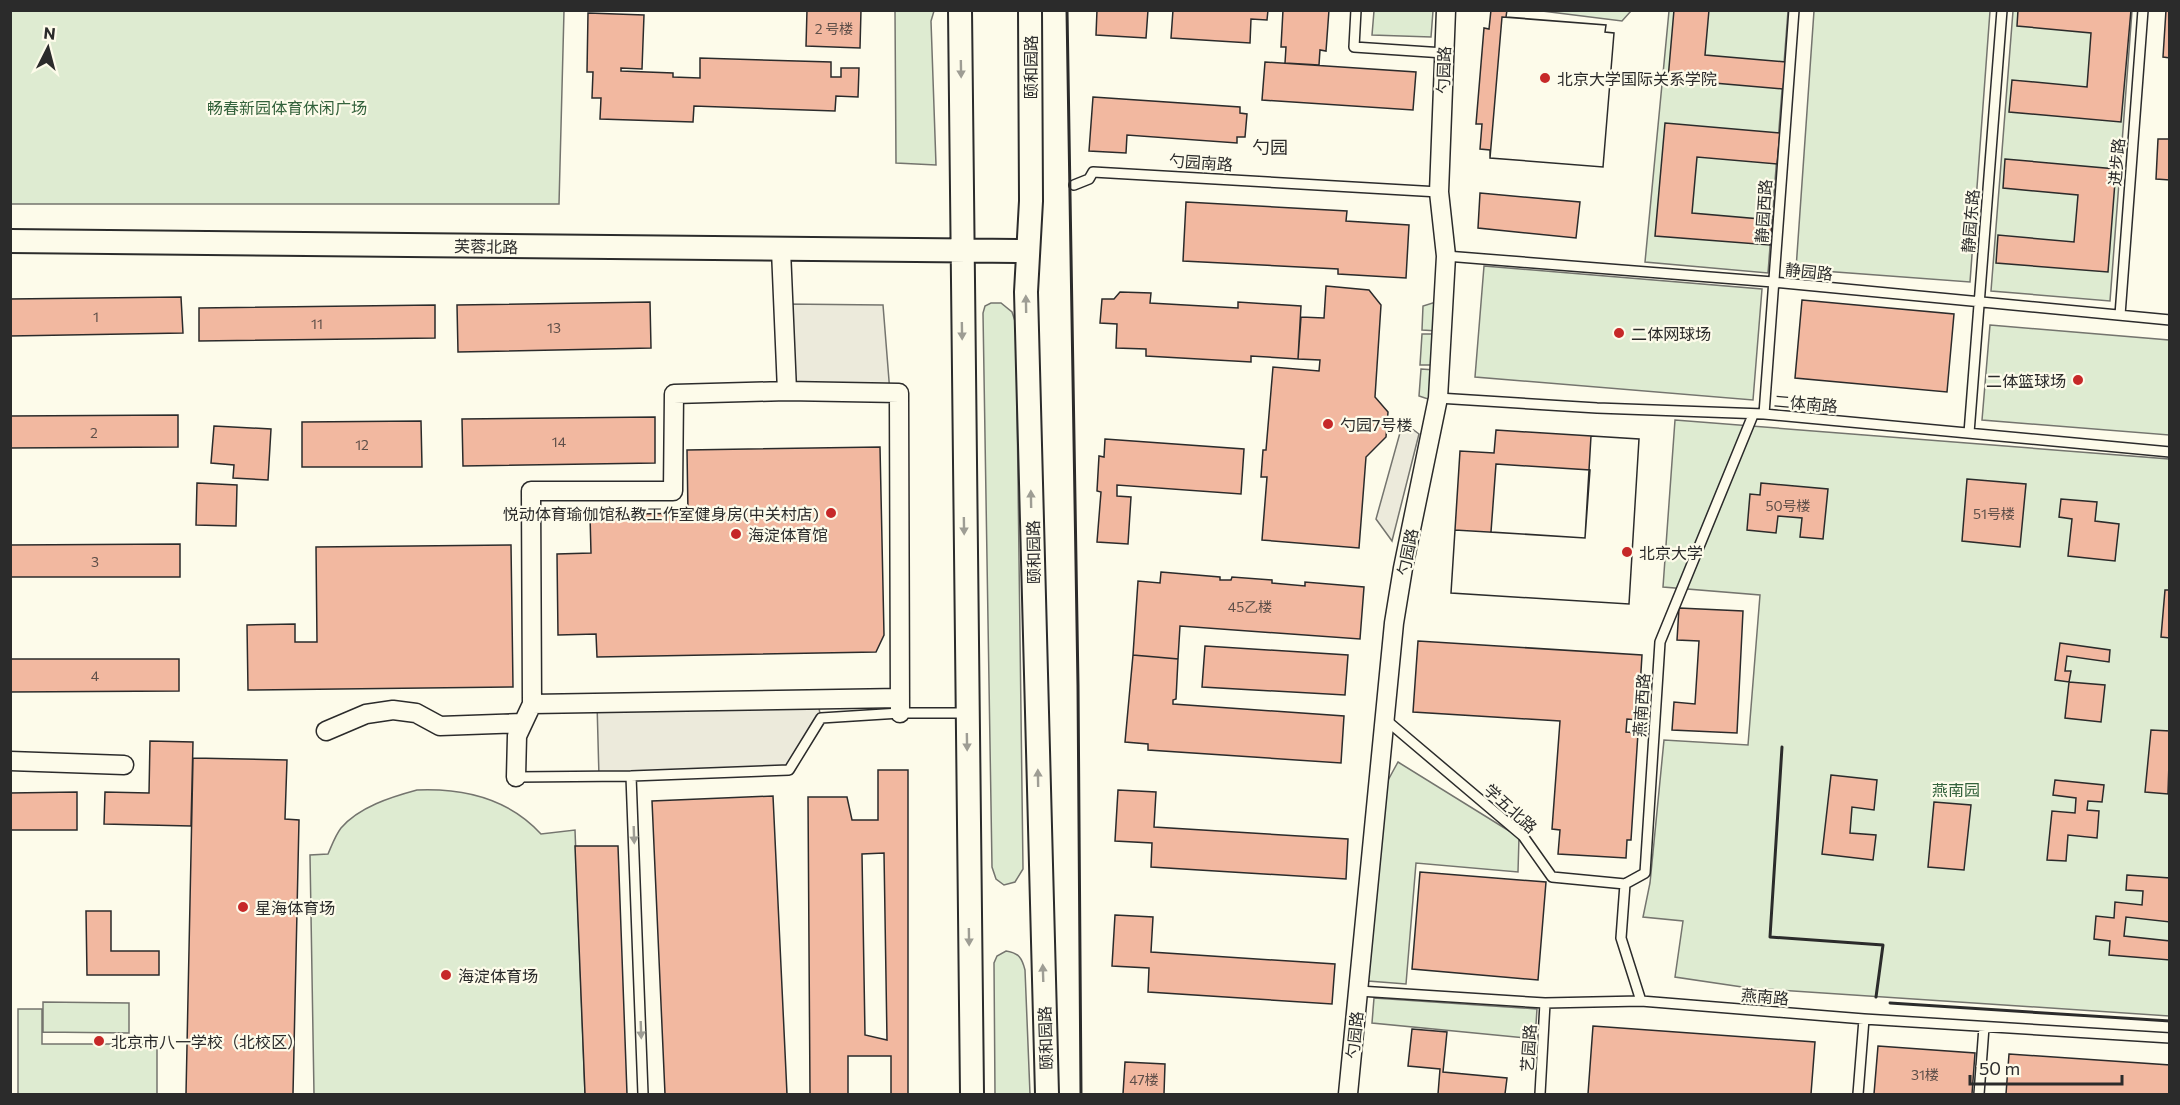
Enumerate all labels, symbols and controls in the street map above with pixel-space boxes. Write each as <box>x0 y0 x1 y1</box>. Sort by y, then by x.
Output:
north arrow <box>18 18 78 78</box>
house number: 2 号楼 <box>815 20 853 37</box>
text: N <box>43 23 57 43</box>
street label: 颐和园路 <box>1021 35 1040 99</box>
street label: 勺园路 <box>1433 46 1453 94</box>
one-way arrow <box>956 59 966 78</box>
place label: 北京大学国际关系学院 <box>1557 69 1717 88</box>
marker: 北京大学国际关系学院 <box>1538 71 1552 85</box>
park label: 畅春新园体育休闲广场 <box>207 98 367 117</box>
district label: 勺园 <box>1252 136 1288 158</box>
street label: 进步路 <box>2104 137 2128 187</box>
street label: 勺园南路 <box>1168 150 1234 174</box>
street label: 静园西路 <box>1751 178 1775 244</box>
street label: 静园东路 <box>1958 188 1982 254</box>
street label: 芙蓉北路 <box>454 236 518 256</box>
street label: 静园路 <box>1784 259 1834 283</box>
one-way arrow <box>1021 295 1031 314</box>
house number: 1 <box>93 308 99 325</box>
house number: 11 <box>311 315 323 332</box>
house number: 13 <box>547 319 561 336</box>
one-way arrow <box>957 321 967 340</box>
place label: 二体网球场 <box>1631 324 1711 343</box>
marker: 二体网球场 <box>1612 326 1626 340</box>
place label: 二体篮球场 <box>1986 371 2066 390</box>
marker: 二体篮球场 <box>2071 373 2085 387</box>
street label: 二体南路 <box>1773 391 1839 415</box>
place label: 勺园7号楼 <box>1340 415 1412 434</box>
marker: 勺园7号楼 <box>1321 417 1335 431</box>
house number: 2 <box>90 424 98 441</box>
house number: 14 <box>552 433 567 450</box>
house number: 12 <box>355 436 369 453</box>
one-way arrow <box>1026 490 1036 509</box>
house number: 50号楼 <box>1765 497 1811 514</box>
place label: 悦动体育瑜伽馆私教工作室健身房(中关村店) <box>503 504 819 523</box>
house number: 51号楼 <box>1973 505 2015 522</box>
marker: 悦动体育瑜伽馆私教工作室健身房(中关村店) <box>824 506 838 520</box>
one-way arrow <box>959 516 969 535</box>
street label: 颐和园路 <box>1023 520 1043 584</box>
place label: 海淀体育馆 <box>748 525 828 544</box>
marker: 海淀体育馆 <box>729 527 743 541</box>
street label: 勺园路 <box>1393 527 1421 577</box>
place label: 北京大学 <box>1639 543 1703 562</box>
marker: 北京大学 <box>1620 545 1634 559</box>
house number: 3 <box>91 553 99 570</box>
house number: 45乙楼 <box>1228 598 1272 615</box>
house number: 4 <box>91 667 100 684</box>
street label: 燕南西路 <box>1629 672 1653 738</box>
one-way arrow <box>962 732 971 751</box>
one-way arrow <box>1034 769 1043 788</box>
street label: 学五北路 <box>1481 780 1541 836</box>
park label: 燕南园 <box>1932 780 1980 799</box>
one-way arrow <box>629 825 638 844</box>
place label: 星海体育场 <box>255 898 335 917</box>
marker: 星海体育场 <box>236 900 250 914</box>
one-way arrow <box>964 927 973 946</box>
one-way arrow <box>1039 964 1048 983</box>
place label: 海淀体育场 <box>458 966 538 985</box>
marker: 海淀体育场 <box>439 968 453 982</box>
street label: 燕南路 <box>1740 984 1790 1008</box>
street label: 颐和园路 <box>1034 1006 1056 1070</box>
street label: 勺园路 <box>1342 1010 1366 1060</box>
one-way arrow <box>636 1020 645 1039</box>
street label: 艺园路 <box>1517 1023 1539 1073</box>
place label: 北京市八一学校（北校区） <box>111 1032 303 1051</box>
marker: 北京市八一学校（北校区） <box>92 1034 106 1048</box>
scale bar <box>1970 1048 2122 1086</box>
text: 50 m <box>1979 1057 2020 1079</box>
house number: 31楼 <box>1911 1066 1939 1083</box>
house number: 47楼 <box>1129 1071 1159 1088</box>

